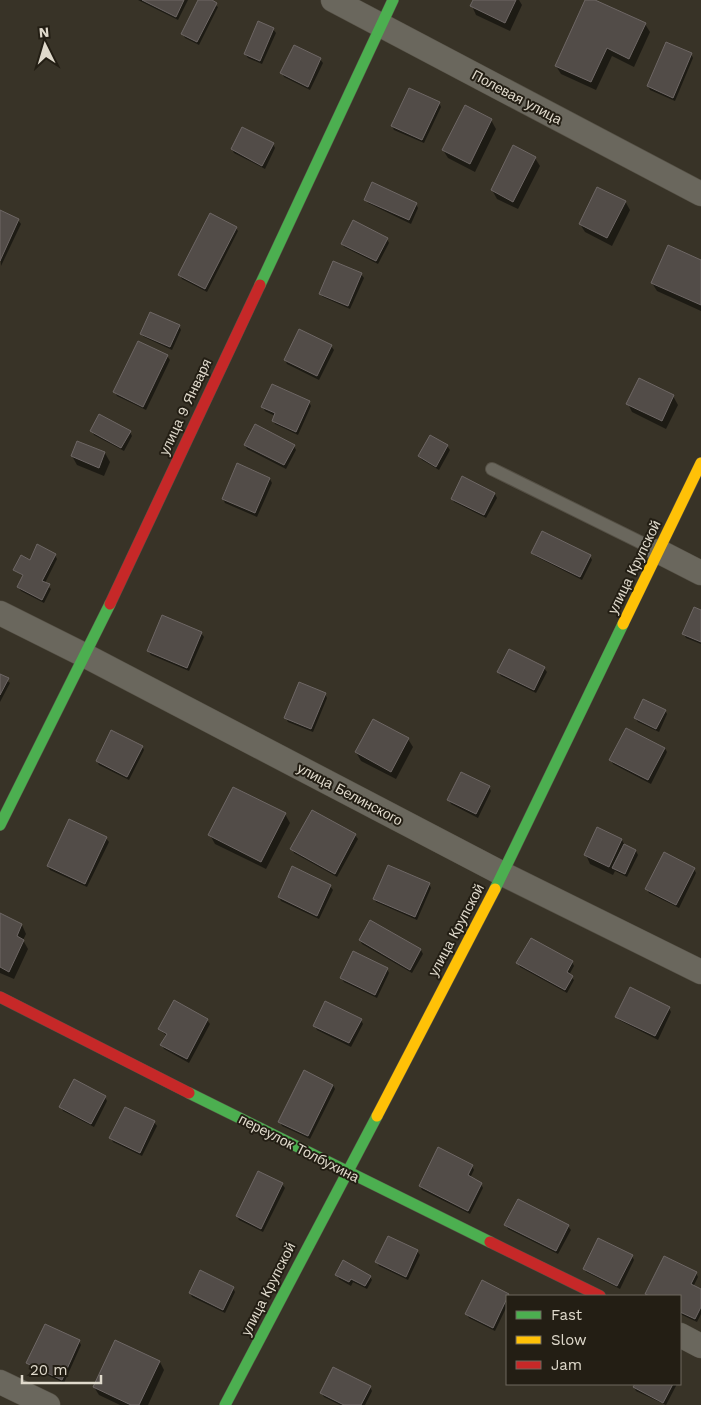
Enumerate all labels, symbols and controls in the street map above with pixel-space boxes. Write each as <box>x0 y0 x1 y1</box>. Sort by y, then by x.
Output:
north arrow <box>20 20 70 70</box>
text: N <box>38 24 50 40</box>
street label: Полевая улица <box>469 67 565 127</box>
street label: улица 9 Января <box>156 356 214 458</box>
street label: улица Крупской <box>604 517 664 617</box>
street label: улица Белинского <box>295 759 406 829</box>
street label: улица Крупской <box>425 881 487 979</box>
street label: переулок Толбухина <box>236 1111 362 1185</box>
street label: улица Крупской <box>238 1240 298 1338</box>
legend <box>506 1295 681 1385</box>
text: Fast <box>551 1306 583 1324</box>
text: Slow <box>551 1331 587 1349</box>
scale bar <box>22 1352 101 1384</box>
text: Jam <box>551 1356 582 1374</box>
text: 20 m <box>30 1361 68 1379</box>

